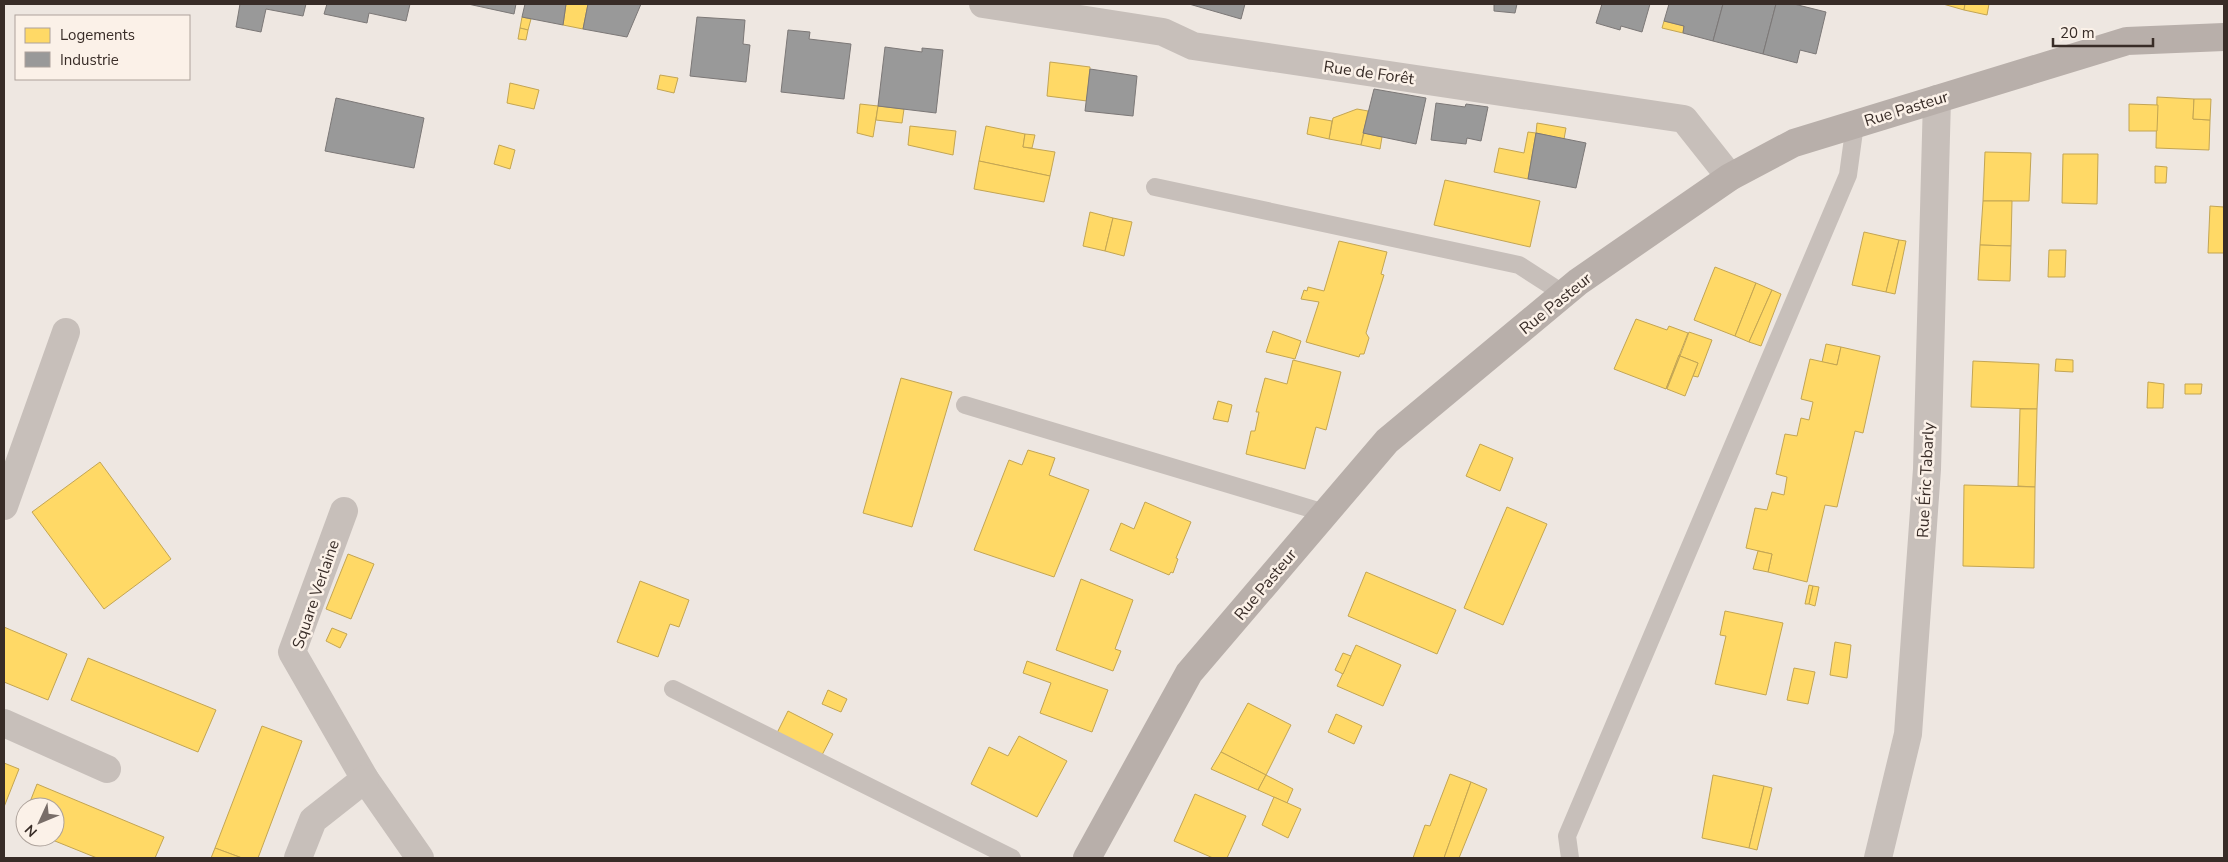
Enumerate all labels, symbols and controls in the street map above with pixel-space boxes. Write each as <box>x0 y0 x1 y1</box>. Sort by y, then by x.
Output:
legend <box>15 15 190 80</box>
scale bar <box>2053 15 2153 47</box>
text: 20 m <box>2060 23 2095 43</box>
text: Logements <box>60 25 135 45</box>
text: Industrie <box>60 50 119 70</box>
street label: Rue de Forêt <box>1322 56 1416 90</box>
street label: Rue Pasteur <box>1862 86 1951 132</box>
street label: Rue Pasteur <box>1515 268 1597 340</box>
street label: Rue Éric Tabarly <box>1912 421 1940 538</box>
street label: Square Verlaine <box>287 537 345 652</box>
street label: Rue Pasteur <box>1229 544 1302 625</box>
north arrow <box>15 797 65 847</box>
text: N <box>21 820 41 841</box>

